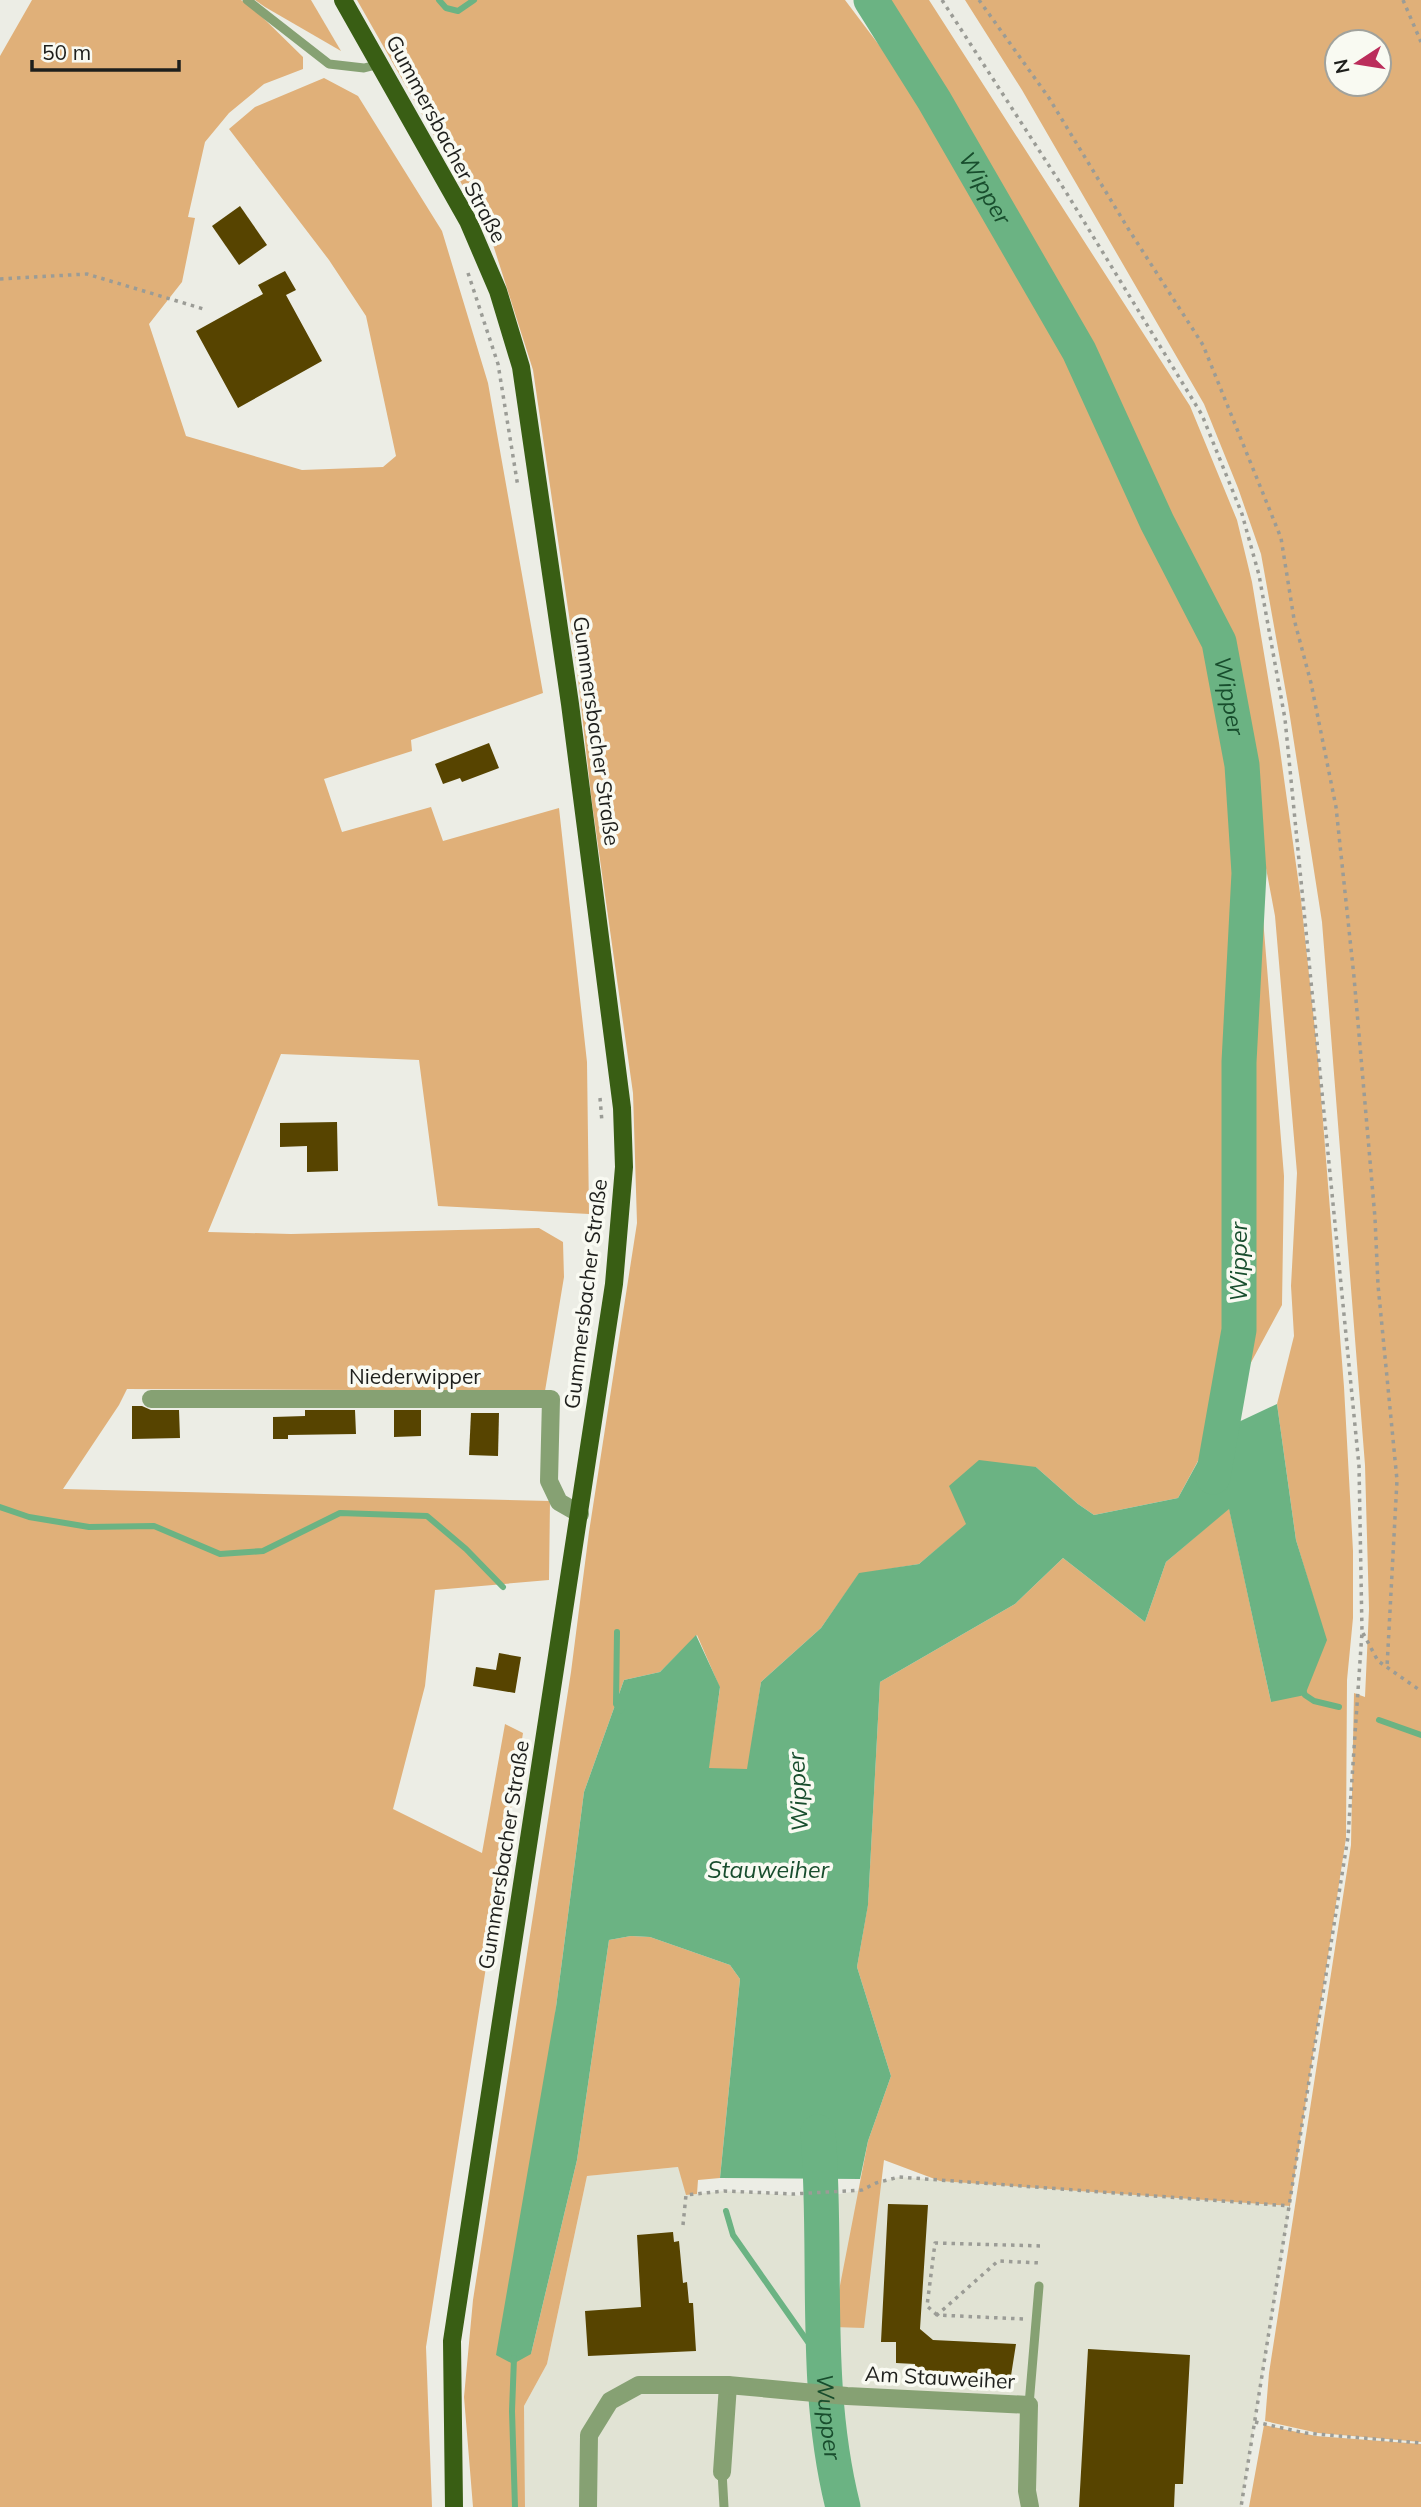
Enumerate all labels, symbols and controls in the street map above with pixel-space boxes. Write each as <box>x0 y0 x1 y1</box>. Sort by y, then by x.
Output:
scale bar <box>32 28 178 72</box>
north arrow <box>1323 28 1393 98</box>
street label: Gummersbacher Straße <box>381 30 513 247</box>
text: 50 m <box>42 39 91 65</box>
text: N <box>1328 57 1355 76</box>
water label: Wipper <box>953 146 1019 231</box>
street label: Gummersbacher Straße <box>568 614 626 847</box>
water label: Wipper <box>1208 654 1251 739</box>
street label: Gummersbacher Straße <box>558 1177 612 1410</box>
water label: Wipper <box>1224 1221 1253 1302</box>
street label: Niederwipper <box>349 1363 481 1389</box>
street label: Gummersbacher Straße <box>472 1739 534 1971</box>
water label: Wipper <box>781 1750 814 1832</box>
water label: Stauweiher <box>707 1855 830 1884</box>
street label: Am Stauweiher <box>864 2360 1016 2394</box>
water label: Wupper <box>810 2373 848 2463</box>

